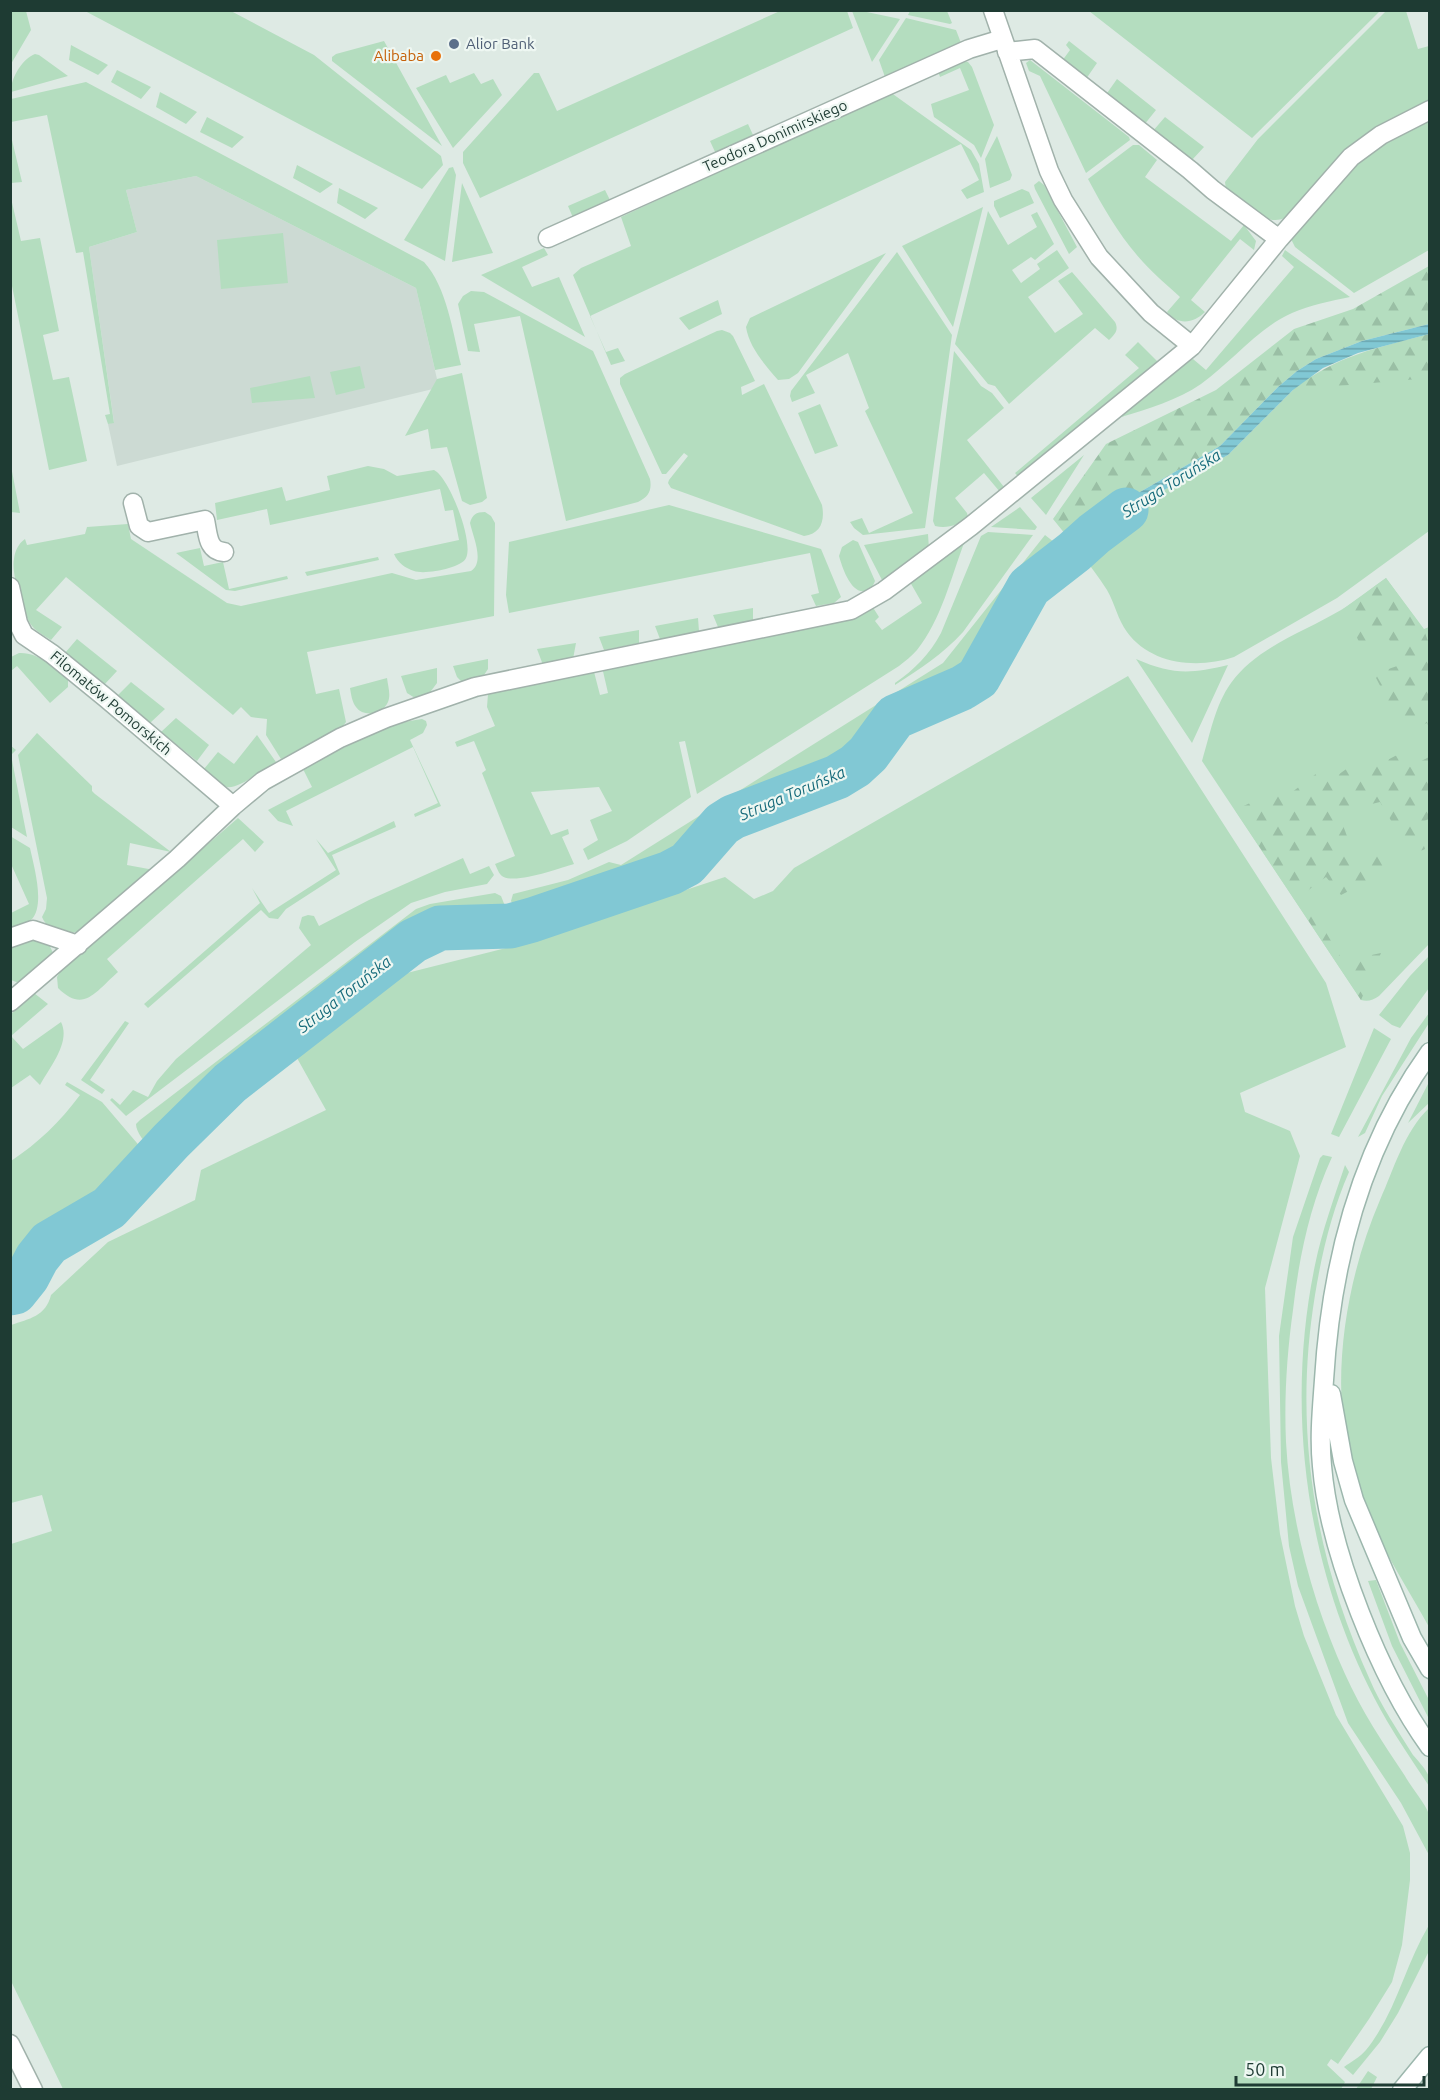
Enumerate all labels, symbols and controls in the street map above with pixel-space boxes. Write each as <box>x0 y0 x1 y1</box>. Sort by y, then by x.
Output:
place label: Alior Bank <box>466 35 535 52</box>
marker: Alior Bank <box>447 37 461 51</box>
place label: Alibaba <box>374 47 424 64</box>
marker: Alibaba <box>429 49 443 63</box>
street label: Teodora Donimirskiego <box>700 96 850 175</box>
water label: Struga Toruńska <box>1117 445 1224 521</box>
street label: Filomatów Pomorskich <box>47 647 175 758</box>
water label: Struga Toruńska <box>735 762 848 824</box>
water label: Struga Toruńska <box>293 952 394 1037</box>
scale bar <box>1236 2049 1424 2087</box>
text: 50 m <box>1245 2059 1285 2079</box>

